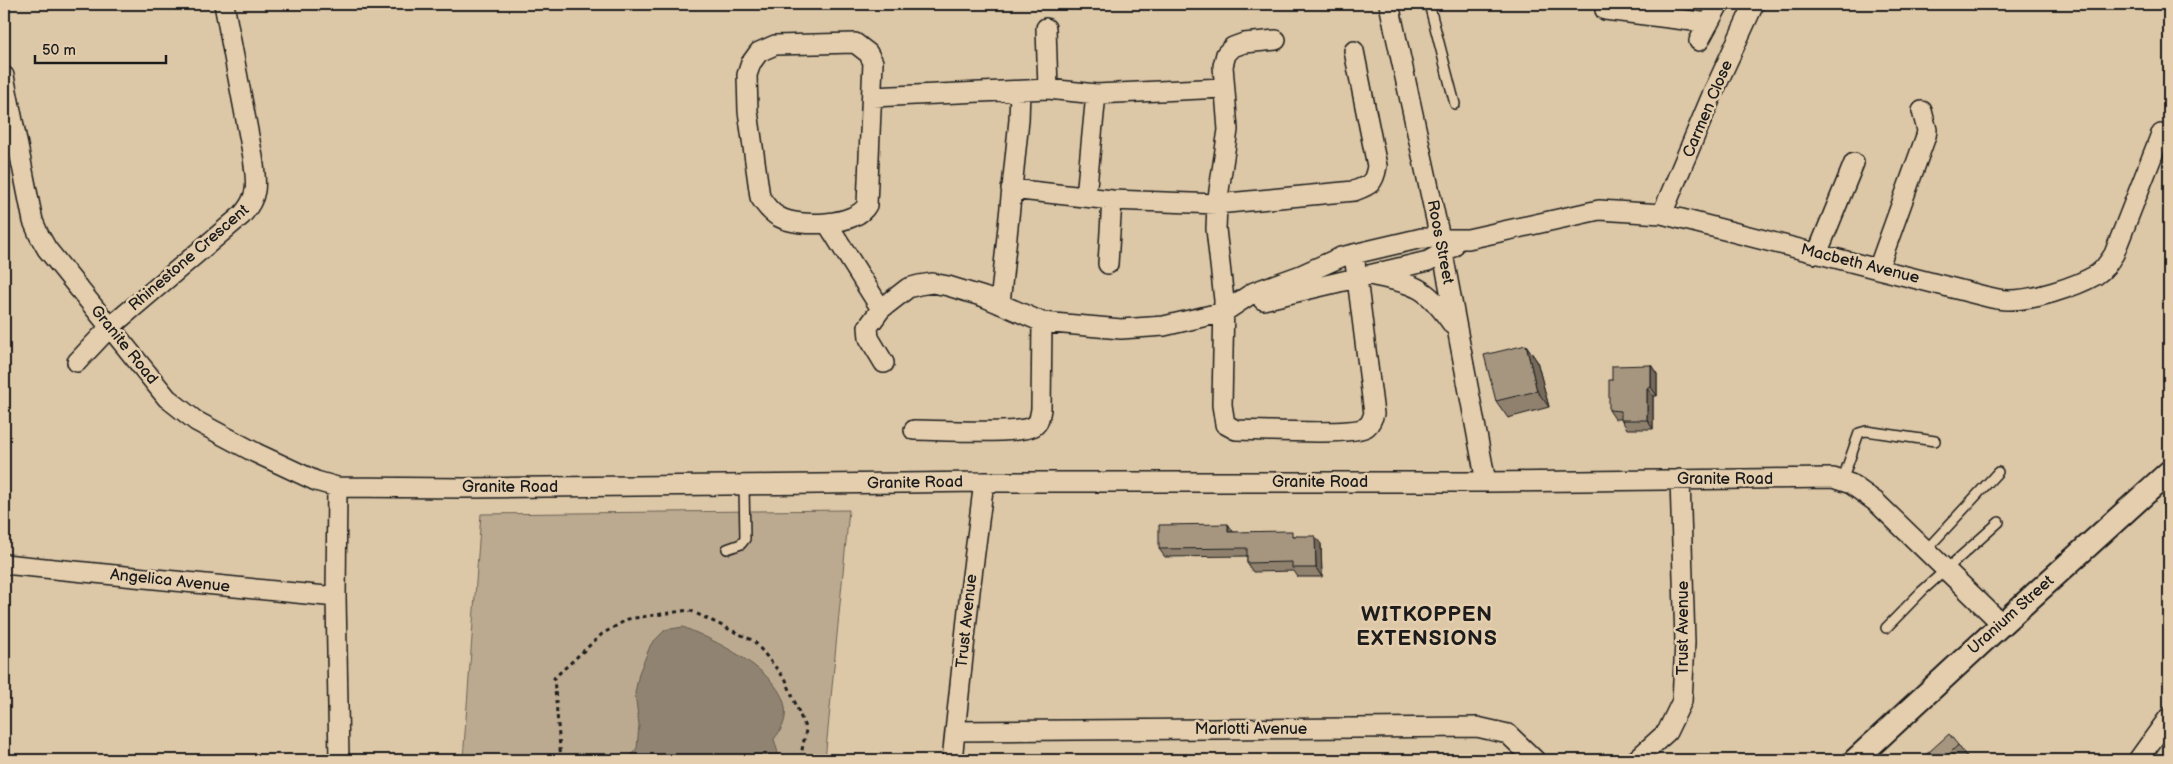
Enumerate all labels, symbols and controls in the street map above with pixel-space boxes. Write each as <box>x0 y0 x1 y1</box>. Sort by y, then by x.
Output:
scale bar <box>35 32 166 64</box>
text: 50 m <box>42 41 76 60</box>
street label: Carmen Close <box>1679 57 1737 160</box>
street label: Roos Street <box>1423 198 1457 286</box>
street label: Rhinestone Crescent <box>125 201 253 315</box>
street label: Macbeth Avenue <box>1799 240 1922 288</box>
street label: Granite Road <box>86 302 162 388</box>
street label: Granite Road <box>1677 470 1773 489</box>
street label: Granite Road <box>867 473 963 493</box>
street label: Granite Road <box>1272 473 1368 492</box>
street label: Granite Road <box>462 478 558 497</box>
street label: Angelica Avenue <box>109 565 231 597</box>
street label: Uranium Street <box>1964 571 2058 659</box>
street label: Trust Avenue <box>953 573 981 669</box>
street label: Trust Avenue <box>1674 580 1693 675</box>
district label: WITKOPPEN EXTENSIONS <box>1356 602 1498 651</box>
street label: Marlotti Avenue <box>1195 720 1308 739</box>

